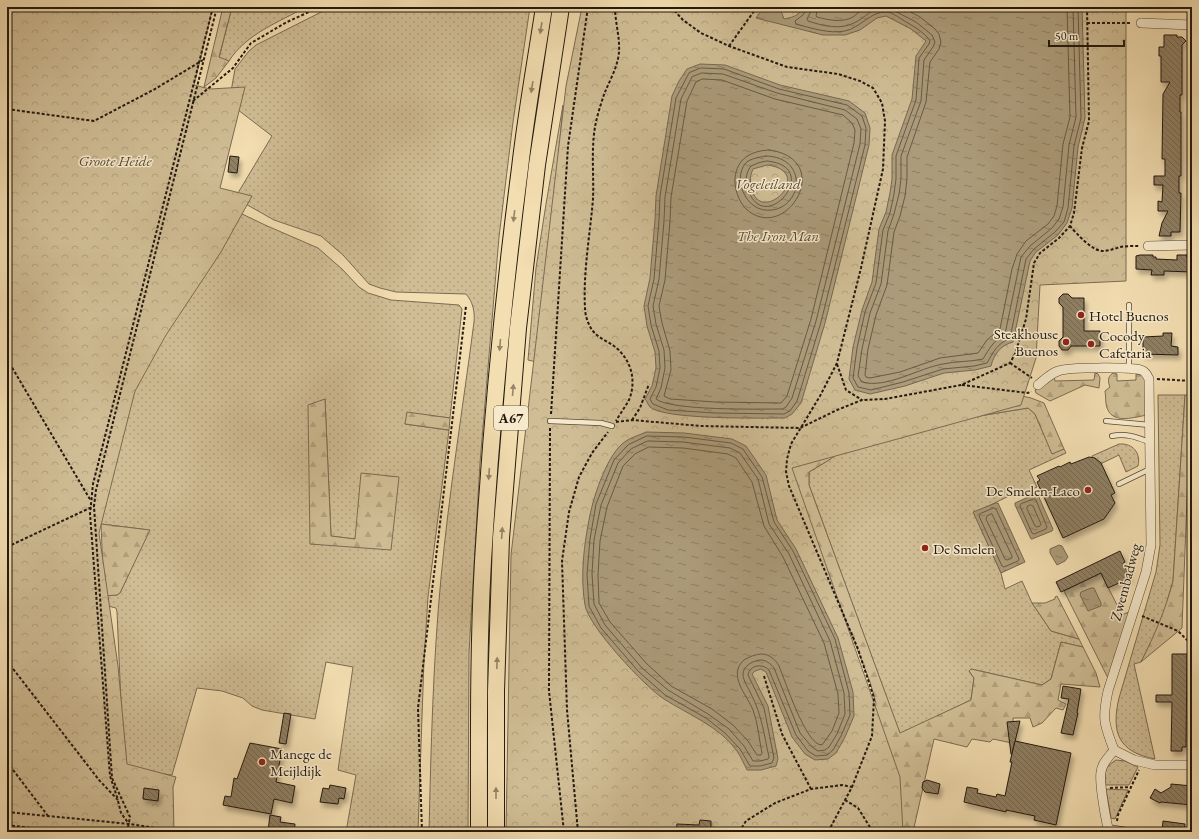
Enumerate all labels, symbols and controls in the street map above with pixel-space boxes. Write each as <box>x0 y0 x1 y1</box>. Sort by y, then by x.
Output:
one-way arrow <box>538 22 544 34</box>
scale bar <box>1049 22 1124 48</box>
text: 50 m <box>1055 28 1079 44</box>
one-way arrow <box>529 81 535 93</box>
park label: Groote Heide <box>78 151 152 170</box>
park label: Vogeleiland <box>735 174 801 193</box>
one-way arrow <box>511 210 517 222</box>
park label: The Iron Man <box>737 226 819 245</box>
place label: Hotel Buenos <box>1089 306 1169 325</box>
marker: Hotel Buenos <box>1076 310 1086 320</box>
place label: Steakhouse Buenos <box>994 324 1058 360</box>
place label: Cocody Cafetaria <box>1099 326 1151 362</box>
marker: Steakhouse Buenos <box>1061 337 1071 347</box>
one-way arrow <box>496 339 503 351</box>
marker: Cocody Cafetaria <box>1086 339 1096 349</box>
one-way arrow <box>510 384 517 396</box>
road number: A67 <box>494 406 528 430</box>
one-way arrow <box>485 468 492 480</box>
place label: De Smelen-Laco <box>986 481 1080 500</box>
marker: De Smelen-Laco <box>1083 485 1093 495</box>
one-way arrow <box>498 527 505 539</box>
place label: De Smelen <box>933 539 995 558</box>
street label: Zwembadweg <box>1106 541 1145 623</box>
marker: De Smelen <box>920 543 930 553</box>
one-way arrow <box>494 656 500 669</box>
place label: Manege de Meijldijk <box>270 744 332 780</box>
marker: Manege de Meijldijk <box>257 757 267 767</box>
one-way arrow <box>493 786 499 799</box>

